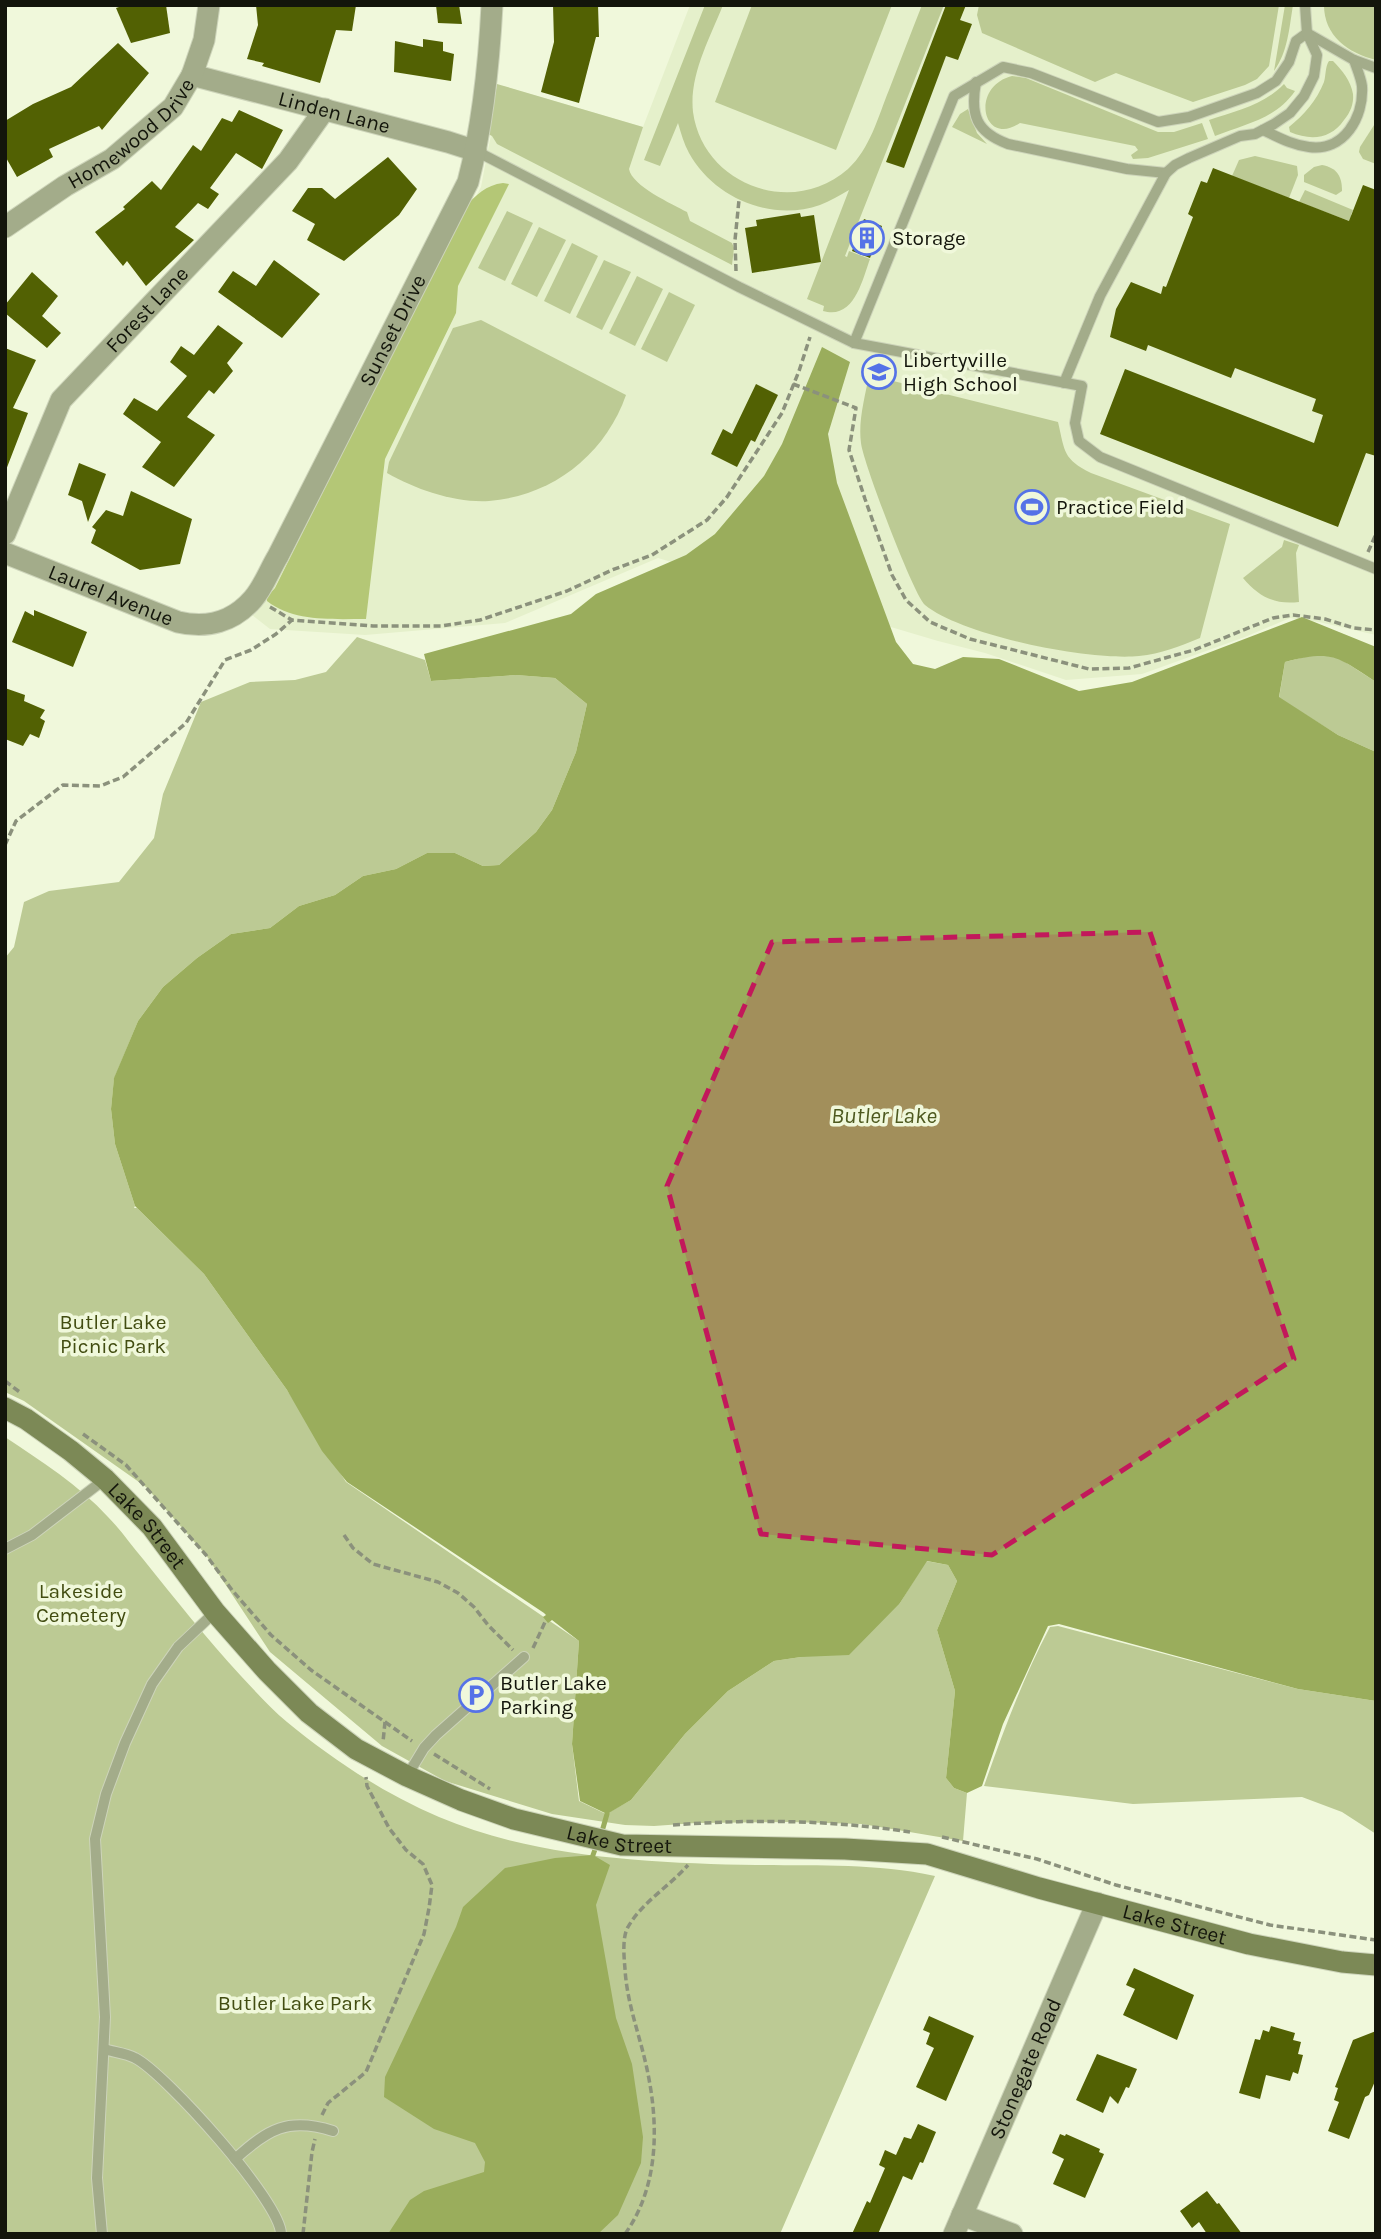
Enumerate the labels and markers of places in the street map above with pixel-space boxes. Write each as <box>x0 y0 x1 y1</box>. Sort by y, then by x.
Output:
building icon: Storage <box>848 219 886 257</box>
place label: Storage <box>892 226 966 250</box>
place label: Libertyville High School <box>903 348 1018 396</box>
school or university icon: Libertyville High School <box>860 353 898 391</box>
sports icon: Practice Field <box>1013 488 1051 526</box>
place label: Practice Field <box>1056 495 1185 519</box>
place label: Butler Lake Parking <box>500 1671 607 1719</box>
parking icon: Butler Lake Parking <box>457 1676 495 1714</box>

